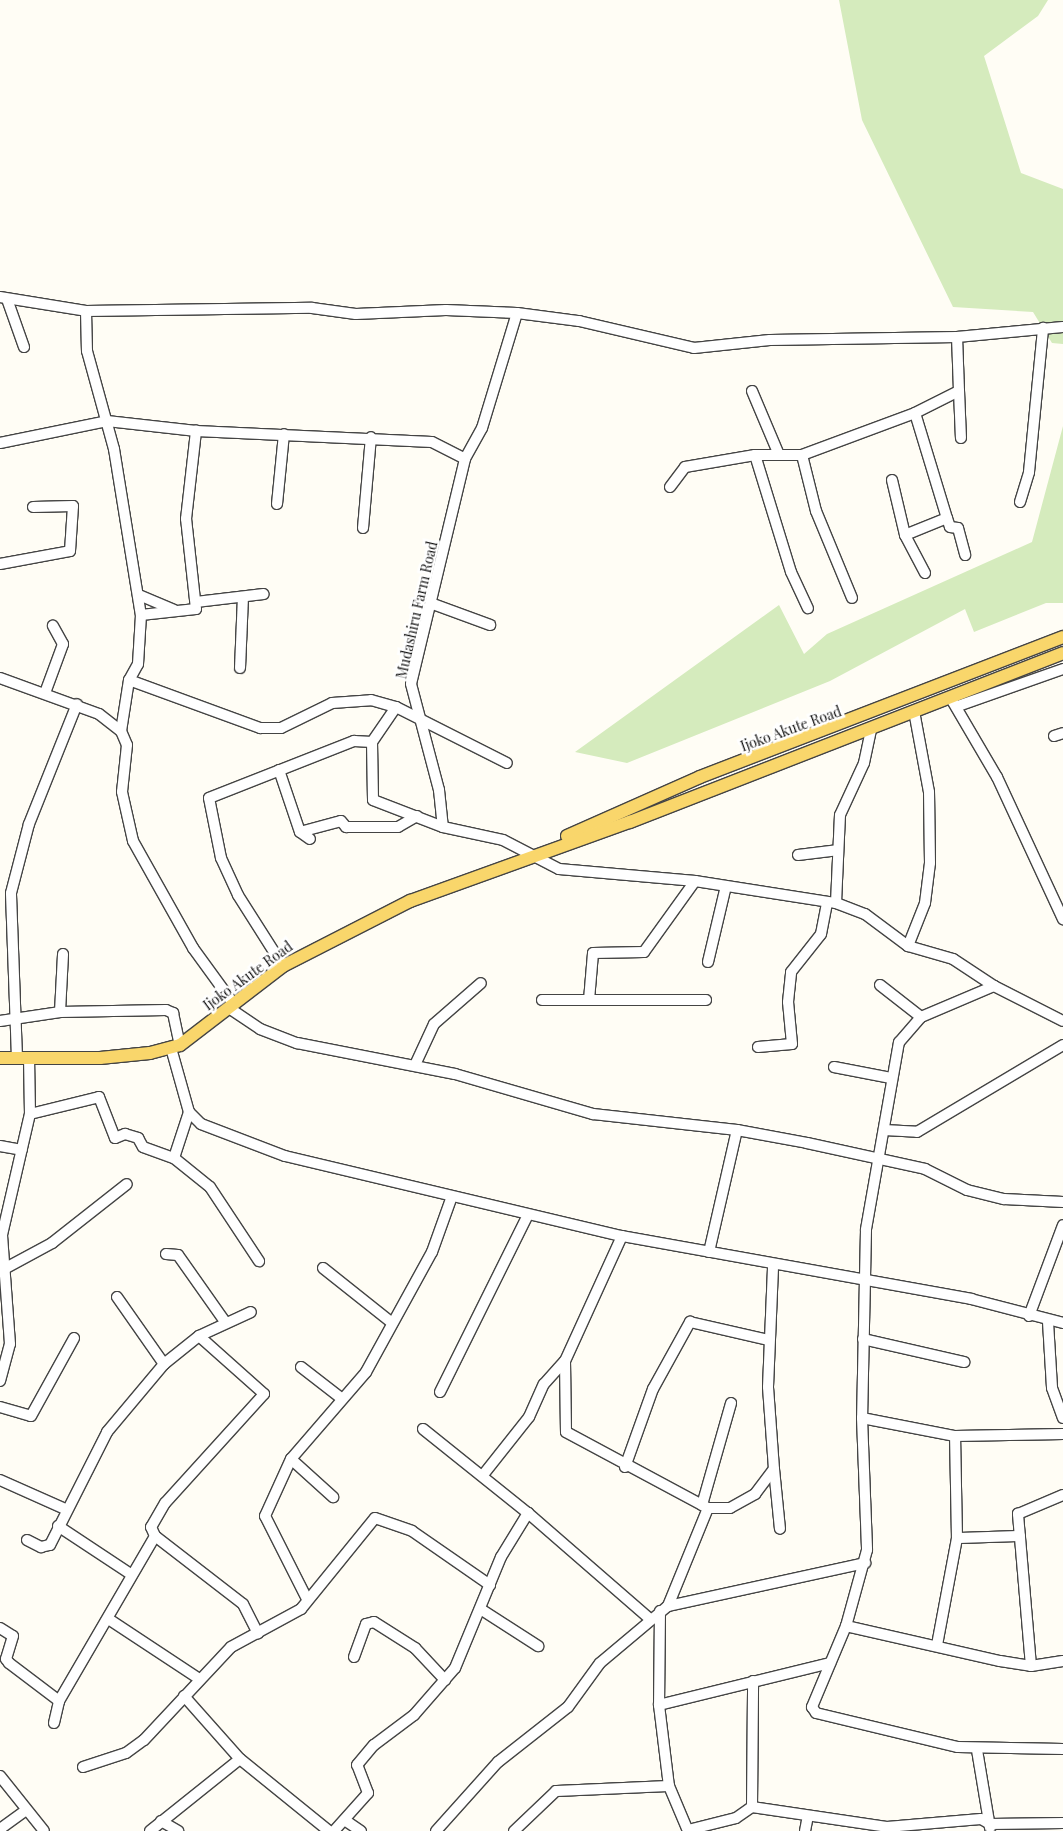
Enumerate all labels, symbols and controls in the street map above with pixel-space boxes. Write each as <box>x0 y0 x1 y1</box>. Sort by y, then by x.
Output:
street label: Mudashiru Farm Road <box>393 540 441 680</box>
street label: Ijoko Akute Road <box>738 703 844 755</box>
street label: Ijoko Akute Road <box>200 938 296 1014</box>

